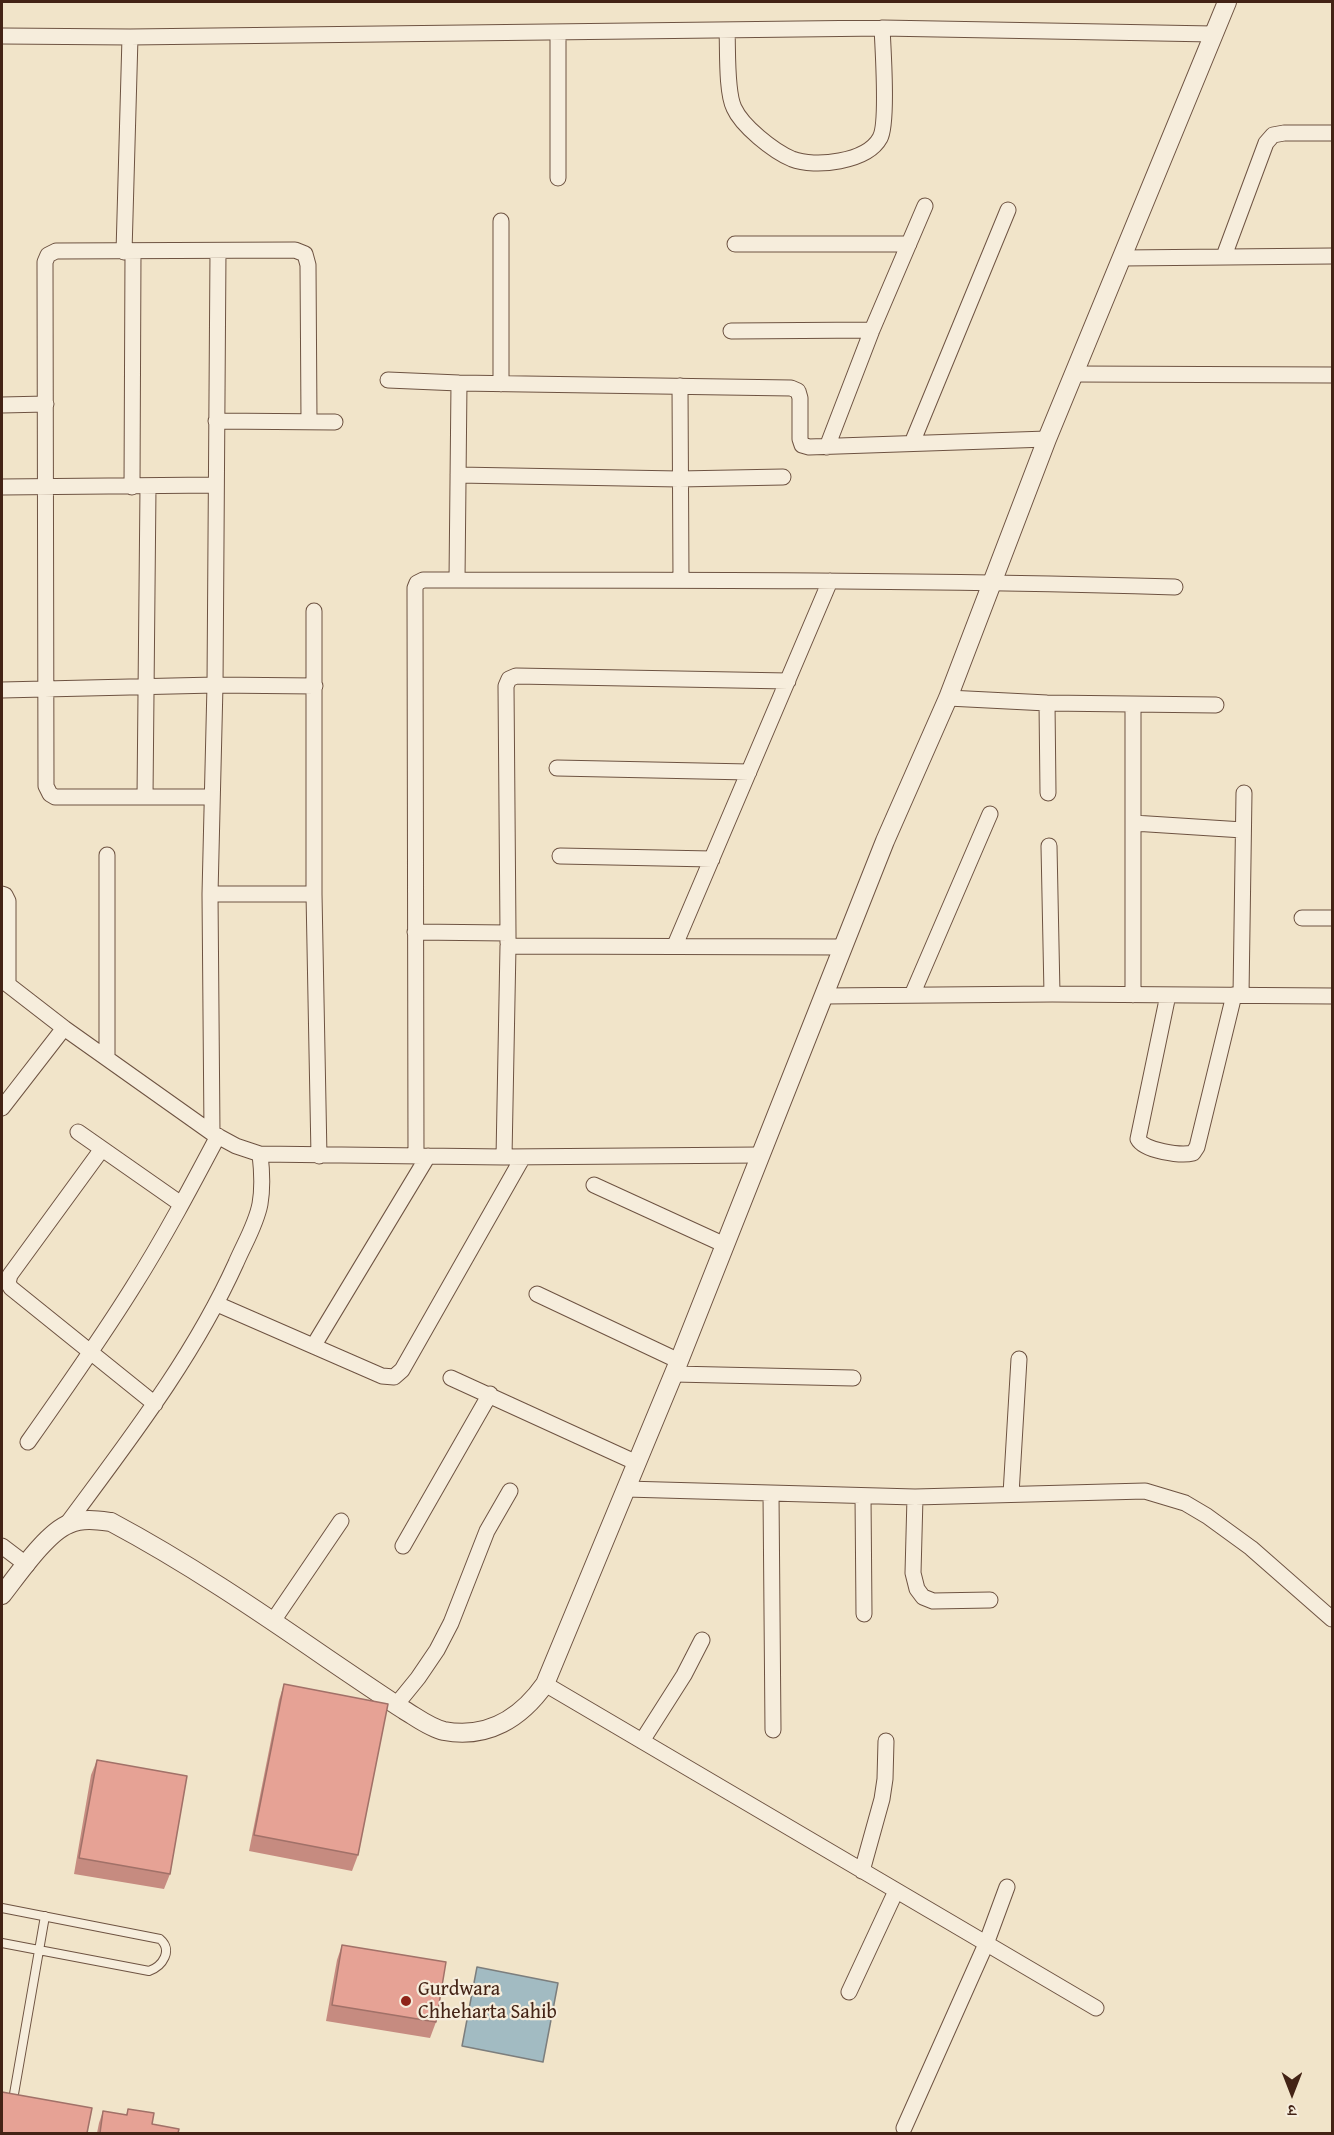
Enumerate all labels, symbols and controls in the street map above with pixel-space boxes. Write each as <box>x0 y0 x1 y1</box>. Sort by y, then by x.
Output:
place label: Gurdwara Chheharta Sahib <box>418 1978 557 2025</box>
marker: Gurdwara Chheharta Sahib <box>399 1994 413 2008</box>
north arrow <box>1262 2063 1322 2123</box>
text: उ <box>1288 2099 1296 2123</box>

